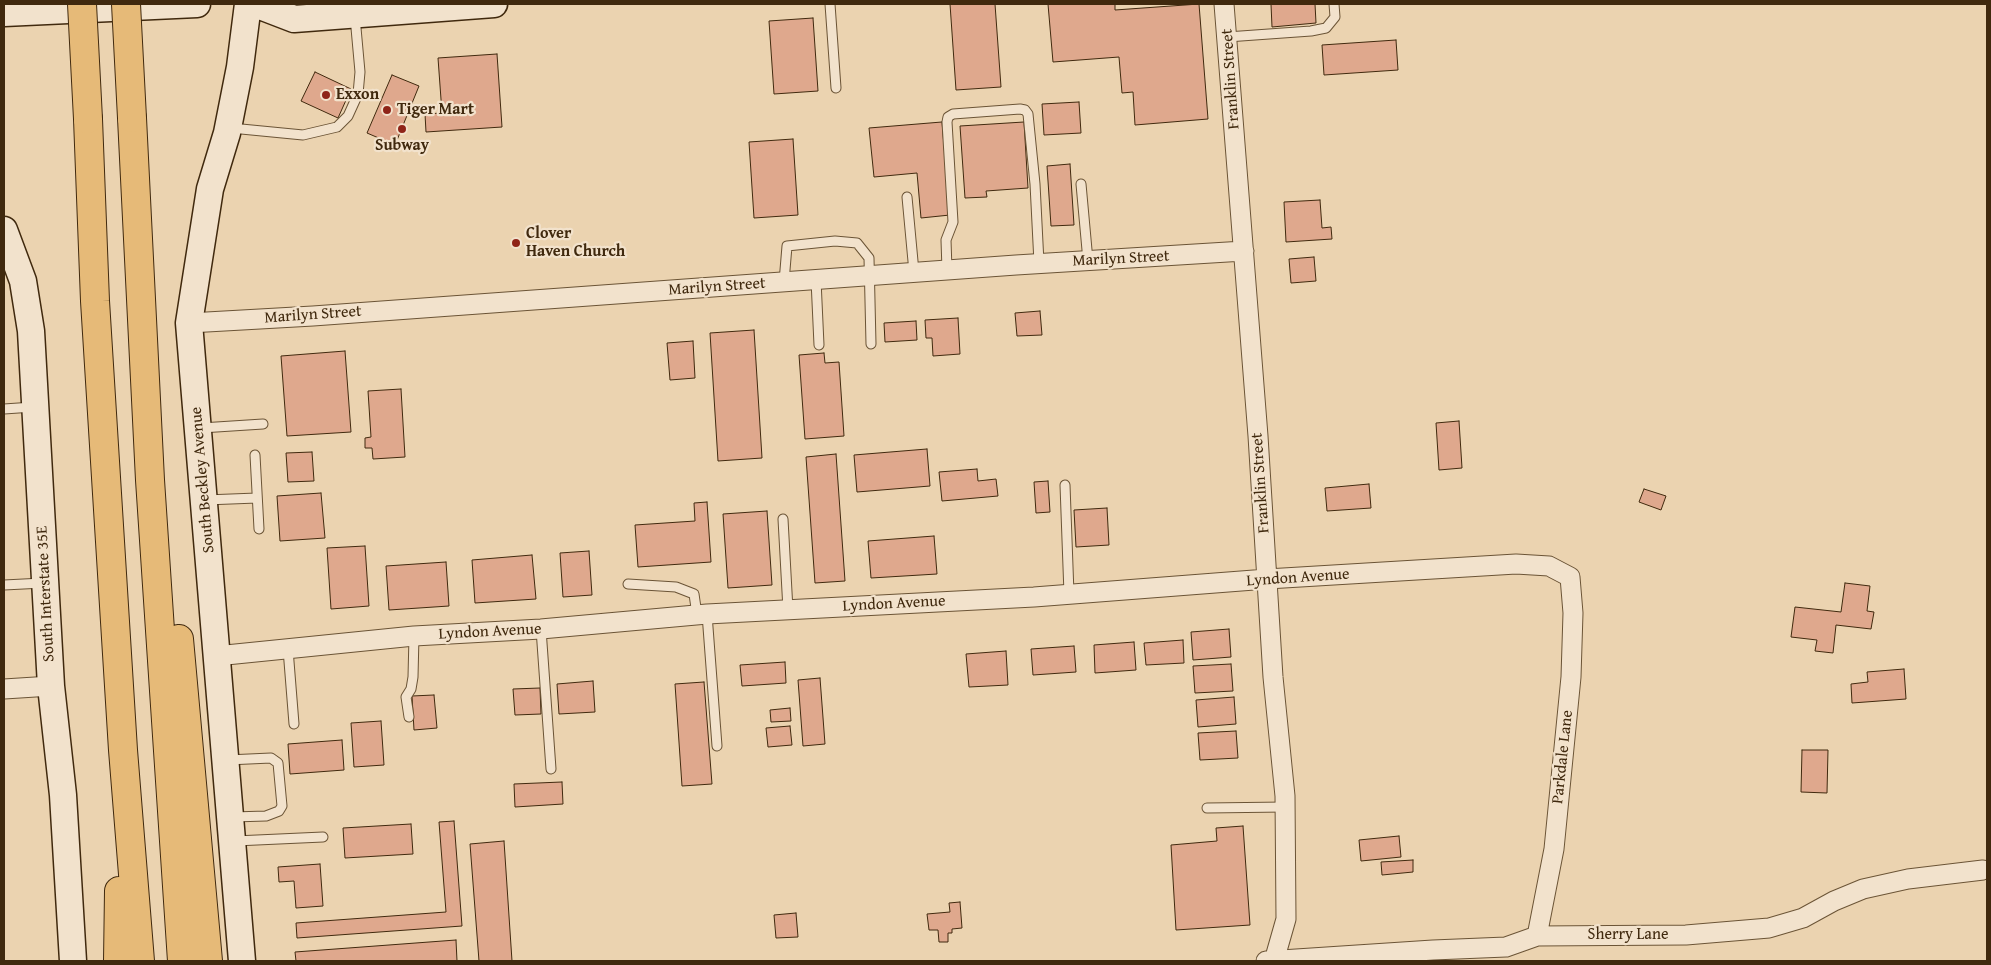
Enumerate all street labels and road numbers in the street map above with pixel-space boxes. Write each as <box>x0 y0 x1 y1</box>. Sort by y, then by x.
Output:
street label: Franklin Street <box>1218 28 1244 130</box>
street label: Marilyn Street <box>1072 247 1170 271</box>
street label: Marilyn Street <box>668 274 766 300</box>
street label: Marilyn Street <box>264 302 362 328</box>
street label: South Beckley Avenue <box>187 406 219 554</box>
street label: Franklin Street <box>1248 432 1274 534</box>
street label: South Interstate 35E <box>33 525 59 663</box>
street label: Lyndon Avenue <box>1246 565 1350 591</box>
street label: Lyndon Avenue <box>842 592 946 616</box>
street label: Lyndon Avenue <box>438 620 542 644</box>
street label: Parkdale Lane <box>1549 709 1577 805</box>
street label: Sherry Lane <box>1588 925 1668 945</box>

